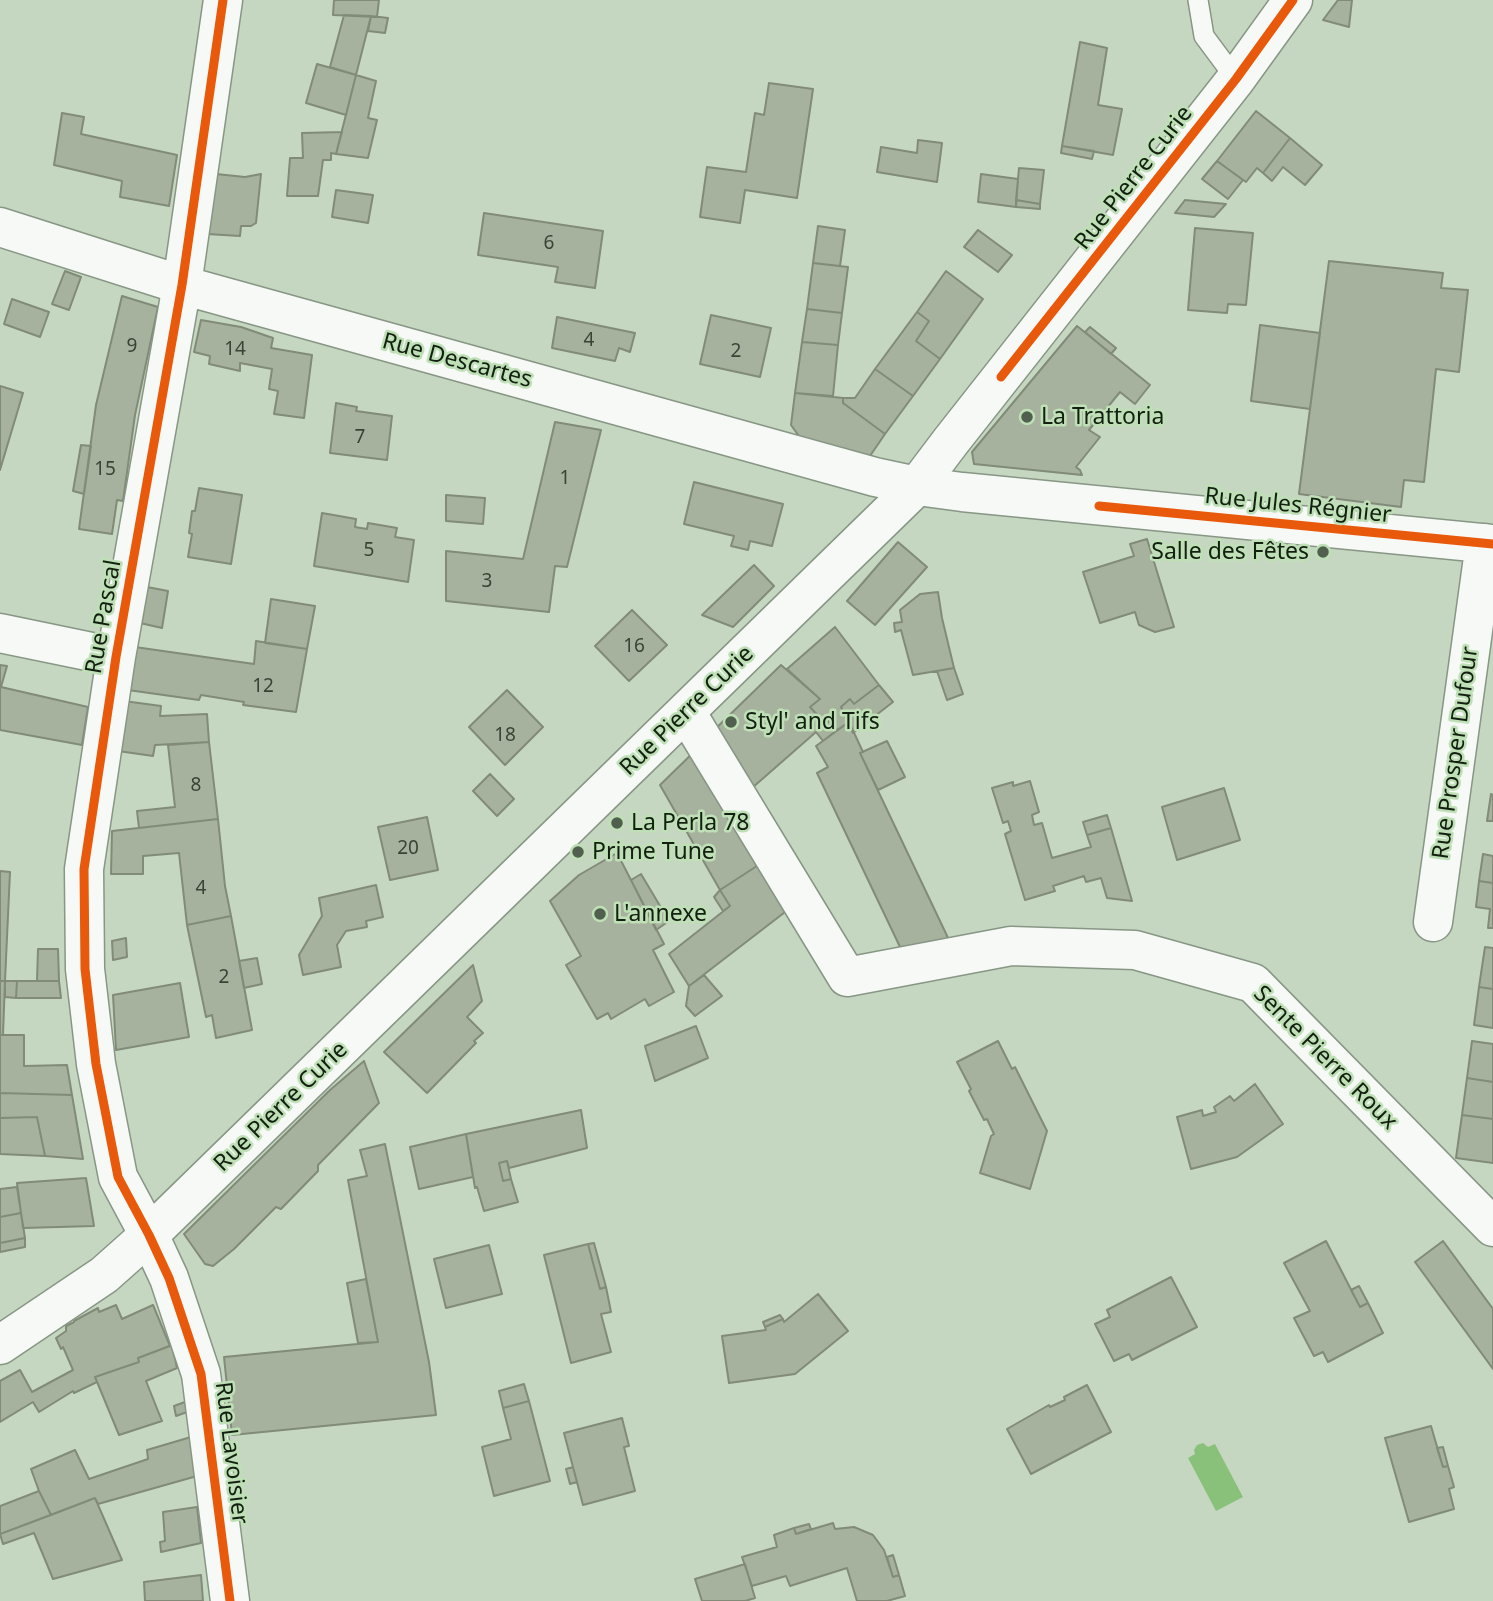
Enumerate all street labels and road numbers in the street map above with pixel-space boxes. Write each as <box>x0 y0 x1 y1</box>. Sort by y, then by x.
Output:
street label: Rue Pierre Curie <box>1069 101 1199 255</box>
street label: Rue Descartes <box>379 328 535 394</box>
street label: Rue Jules Régnier <box>1203 482 1393 530</box>
street label: Rue Pascal <box>80 558 128 676</box>
street label: Rue Pierre Curie <box>614 640 760 782</box>
street label: Rue Prosper Dufour <box>1427 645 1485 861</box>
street label: Sente Pierre Roux <box>1247 980 1403 1136</box>
street label: Rue Pierre Curie <box>208 1036 354 1178</box>
street label: Rue Lavoisier <box>209 1380 253 1526</box>

